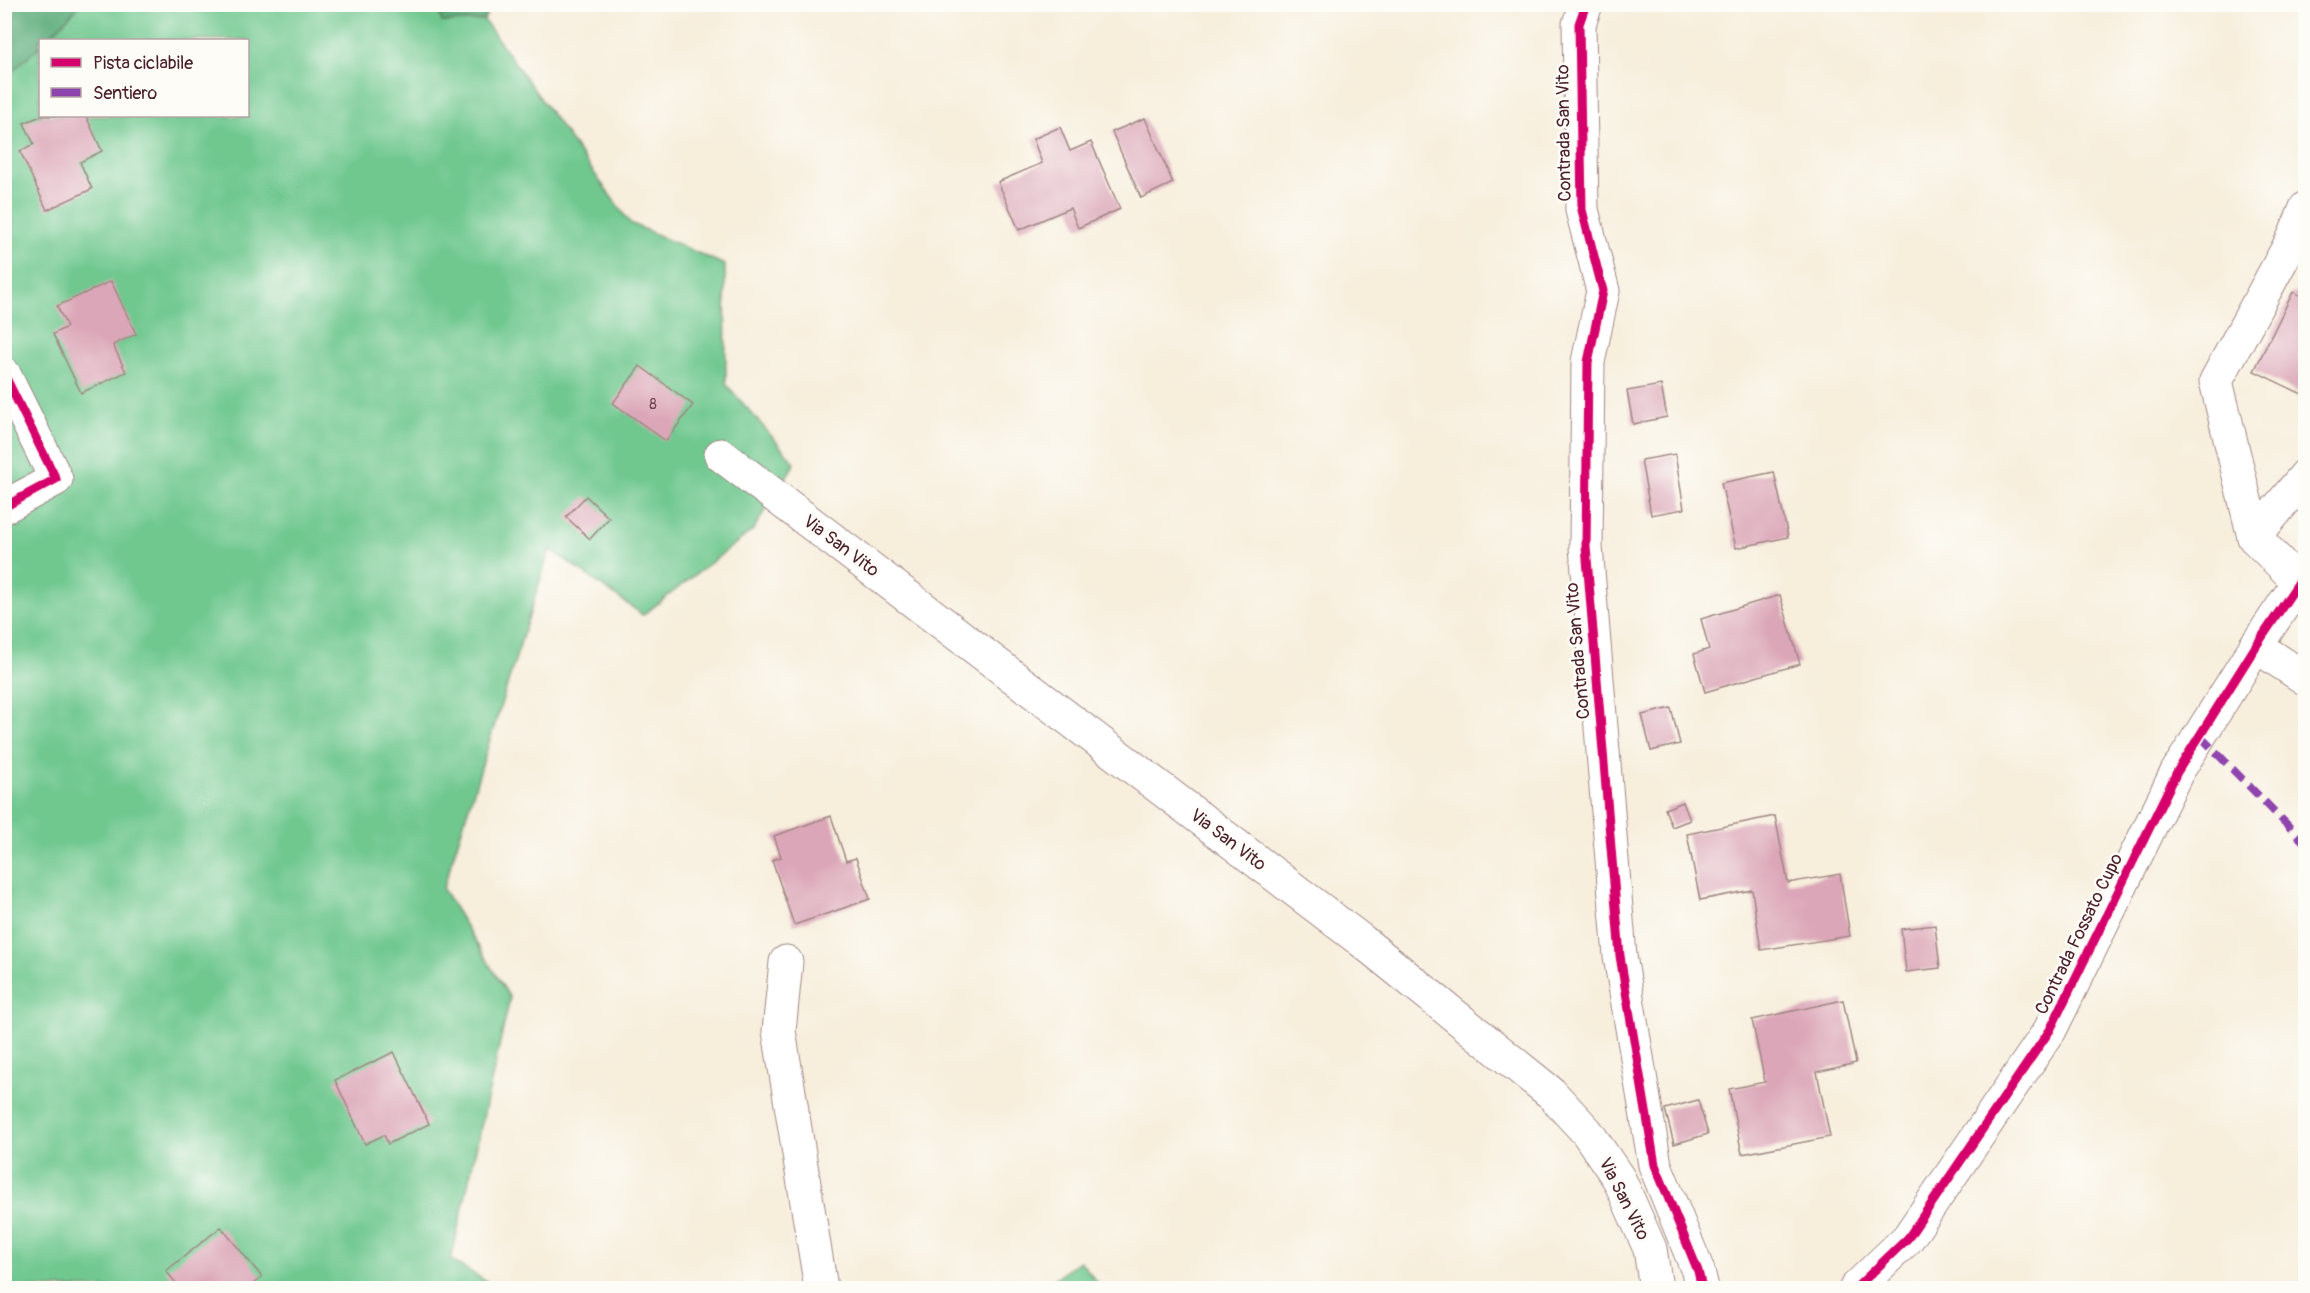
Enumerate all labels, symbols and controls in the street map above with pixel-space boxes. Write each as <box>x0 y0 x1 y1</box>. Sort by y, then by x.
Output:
legend <box>39 39 249 117</box>
text: Pista ciclabile <box>93 52 193 75</box>
street label: Contrada San Vito <box>1551 64 1577 202</box>
text: Sentiero <box>93 82 157 105</box>
house number: 8 <box>649 395 657 414</box>
street label: Via San Vito <box>798 510 884 582</box>
street label: Contrada San Vito <box>1561 581 1595 720</box>
street label: Via San Vito <box>1185 804 1271 876</box>
street label: Contrada Fossato Cupo <box>2030 849 2128 1018</box>
street label: Via San Vito <box>1593 1154 1655 1244</box>

